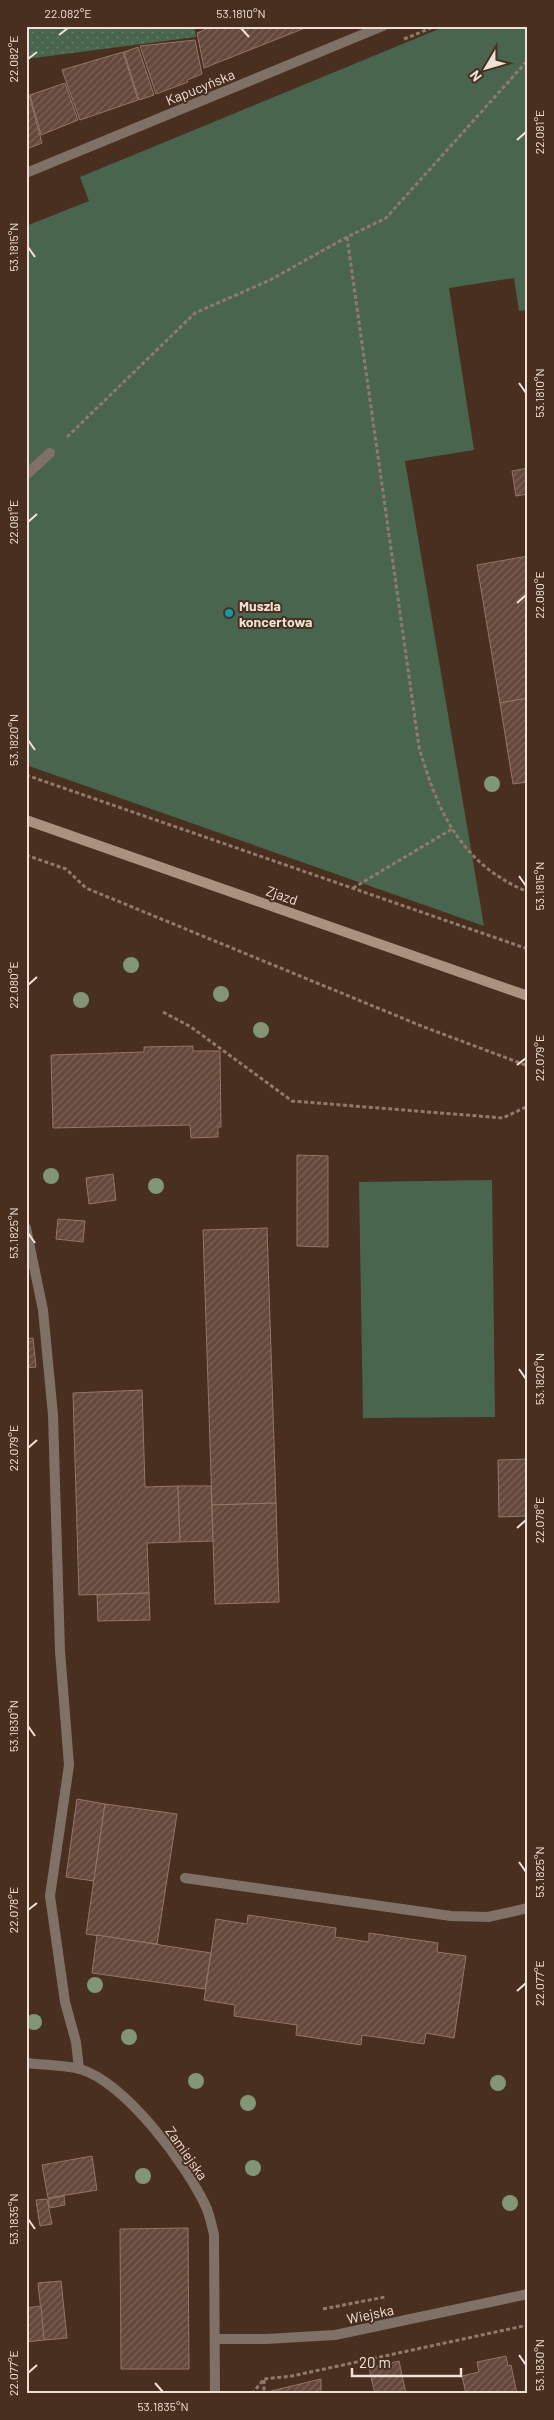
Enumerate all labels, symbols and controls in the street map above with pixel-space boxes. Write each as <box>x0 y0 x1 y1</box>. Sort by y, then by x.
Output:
text: 22.082°E <box>44 6 92 20</box>
text: 53.1810°N <box>216 6 266 20</box>
text: 22.082°E <box>6 35 20 83</box>
north arrow <box>462 42 512 92</box>
street label: Kapucyńska <box>163 65 237 109</box>
text: N <box>466 67 485 85</box>
text: 22.081°E <box>532 110 546 154</box>
text: 53.1815°N <box>6 223 20 271</box>
text: 53.1810°N <box>532 368 546 418</box>
text: 22.081°E <box>6 500 20 544</box>
text: 22.080°E <box>532 571 546 619</box>
place label: Muszla koncertowa <box>239 597 312 630</box>
marker: Muszla koncertowa <box>223 607 235 619</box>
text: 53.1820°N <box>6 714 20 766</box>
text: 53.1815°N <box>532 862 546 910</box>
street label: Zjazd <box>264 882 300 908</box>
text: 22.080°E <box>6 961 20 1009</box>
text: 22.079°E <box>532 1035 546 1081</box>
text: 53.1825°N <box>6 1207 20 1259</box>
text: 53.1820°N <box>532 1353 546 1405</box>
text: 22.079°E <box>6 1425 20 1471</box>
text: 22.078°E <box>532 1497 546 1543</box>
text: 53.1830°N <box>6 1700 20 1752</box>
text: 53.1825°N <box>532 1846 546 1898</box>
text: 22.078°E <box>6 1887 20 1933</box>
text: 22.077°E <box>532 1960 546 2006</box>
street label: Zamiejska <box>162 2123 212 2183</box>
text: 53.1835°N <box>6 2193 20 2245</box>
street label: Wiejska <box>345 2301 395 2327</box>
text: 53.1830°N <box>532 2339 546 2391</box>
scale bar <box>352 2345 460 2377</box>
text: 22.077°E <box>6 2350 20 2396</box>
text: 20 m <box>359 2353 391 2371</box>
text: 53.1835°N <box>137 2399 189 2413</box>

